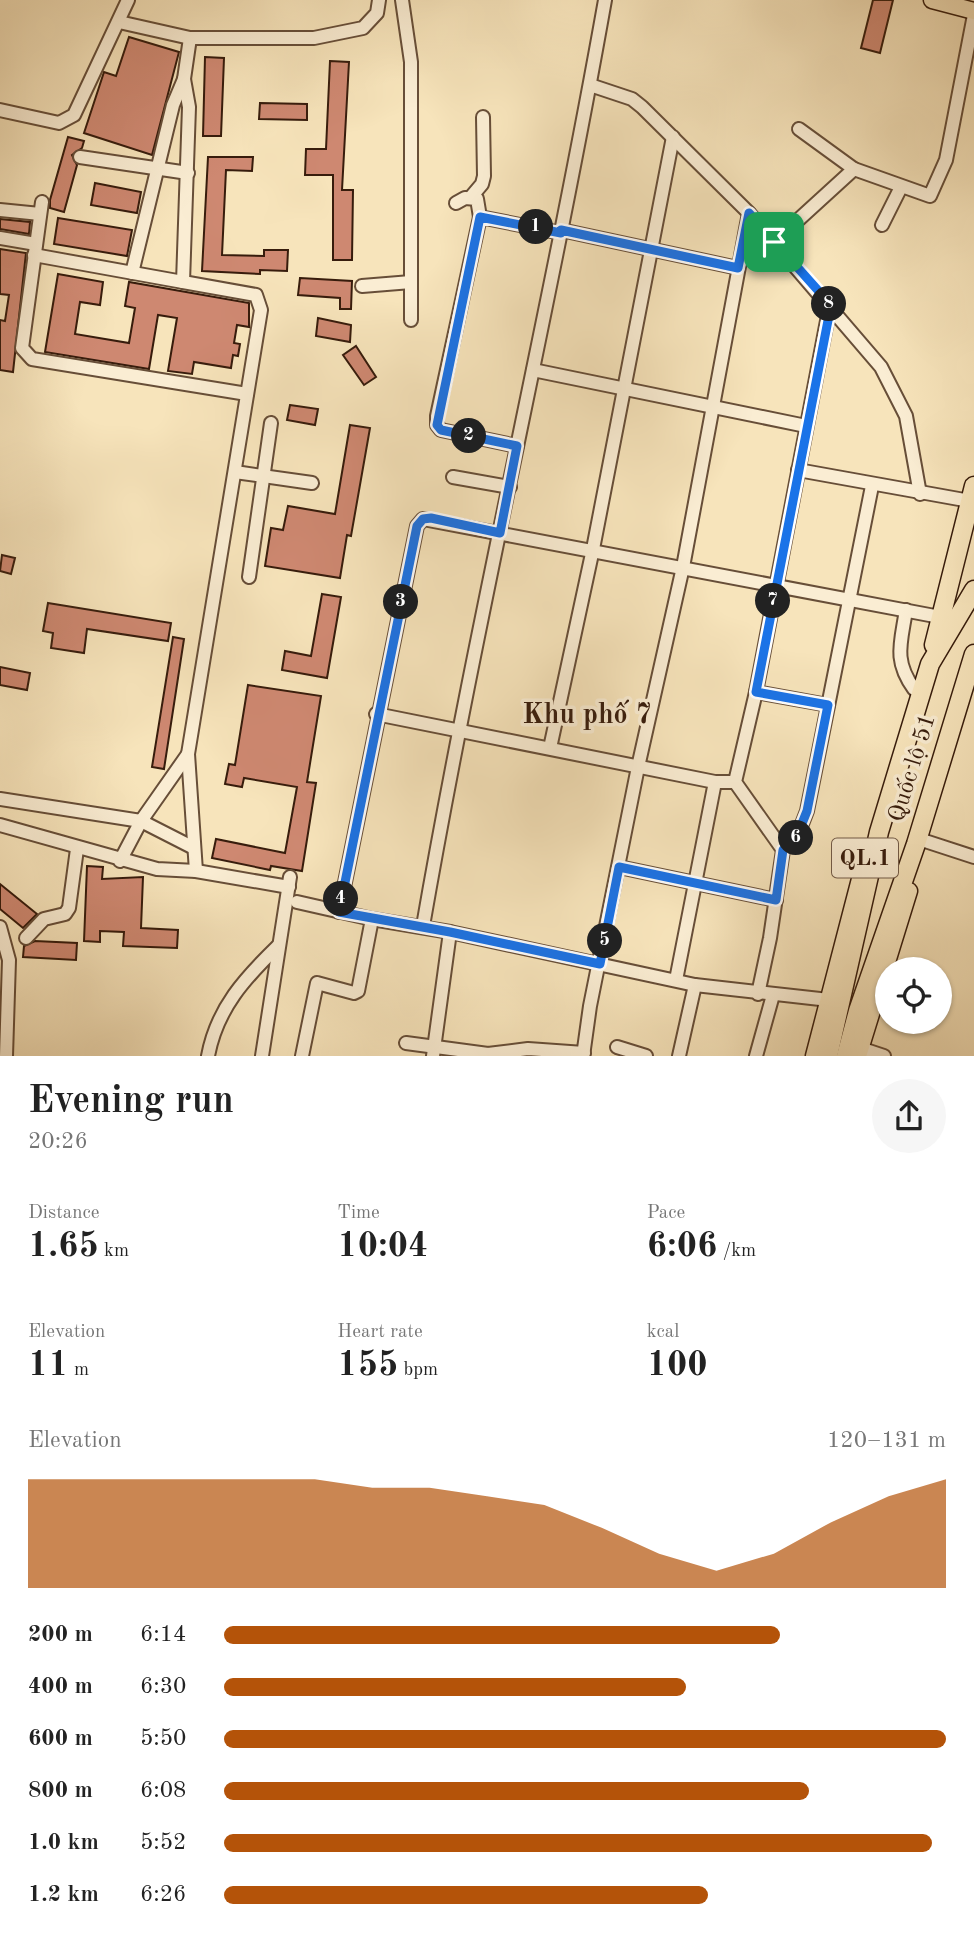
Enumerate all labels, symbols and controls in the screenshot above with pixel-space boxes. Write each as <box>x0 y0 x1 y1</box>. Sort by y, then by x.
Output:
pin: 1 <box>518 210 554 244</box>
pin <box>744 212 804 272</box>
text: 1 <box>530 217 541 236</box>
icon: arrive <box>755 223 793 261</box>
pin: 8 <box>812 286 846 322</box>
text: 8 <box>823 294 834 313</box>
pin: 2 <box>452 418 486 453</box>
text: 2 <box>463 426 474 445</box>
pin: 3 <box>384 584 418 620</box>
pin: 7 <box>756 584 790 618</box>
text: 7 <box>767 591 778 610</box>
text: 3 <box>395 592 406 611</box>
district label: Khu phố 7 <box>522 699 652 730</box>
street label: Quốc lộ 51 <box>884 711 941 825</box>
pin: 6 <box>778 820 814 856</box>
text: 6 <box>790 828 801 847</box>
road number: QL.1 <box>832 838 898 878</box>
pin: 4 <box>324 881 358 916</box>
text: 4 <box>335 889 346 908</box>
pin: 5 <box>588 923 622 958</box>
text: 5 <box>599 931 610 950</box>
map controls <box>875 957 952 1034</box>
button: locate <box>875 957 952 1034</box>
button: share <box>872 1079 946 1153</box>
text: Evening run <box>28 1083 234 1121</box>
text: 20:26 <box>28 1130 88 1153</box>
text: Distance <box>28 1204 100 1223</box>
text: Time <box>337 1204 380 1223</box>
text: Pace <box>647 1204 685 1223</box>
text: 1.65 <box>28 1229 99 1264</box>
text: 10:04 <box>337 1229 428 1264</box>
text: 6:06 <box>647 1229 717 1264</box>
text: km <box>99 1242 129 1261</box>
text: /km <box>717 1242 756 1261</box>
text: Elevation <box>28 1323 105 1342</box>
text: Heart rate <box>337 1323 423 1342</box>
text: kcal <box>647 1323 679 1342</box>
text: 11 <box>28 1348 69 1383</box>
text: 155 <box>337 1348 398 1383</box>
text: 100 <box>647 1348 708 1383</box>
text: m <box>69 1361 89 1380</box>
text: bpm <box>398 1361 438 1380</box>
text: Elevation <box>28 1429 122 1452</box>
text: 120–131 m <box>827 1429 946 1452</box>
text: 200 m <box>28 1623 93 1646</box>
text: 6:14 <box>140 1623 186 1646</box>
text: 400 m <box>28 1675 93 1698</box>
text: 6:30 <box>140 1675 186 1698</box>
text: 600 m <box>28 1727 93 1750</box>
text: 5:50 <box>140 1727 186 1750</box>
text: 800 m <box>28 1779 93 1802</box>
text: 6:08 <box>140 1779 186 1802</box>
text: 1.0 km <box>28 1831 99 1854</box>
text: 5:52 <box>140 1831 186 1854</box>
text: 1.2 km <box>28 1883 99 1906</box>
text: 6:26 <box>140 1883 186 1906</box>

